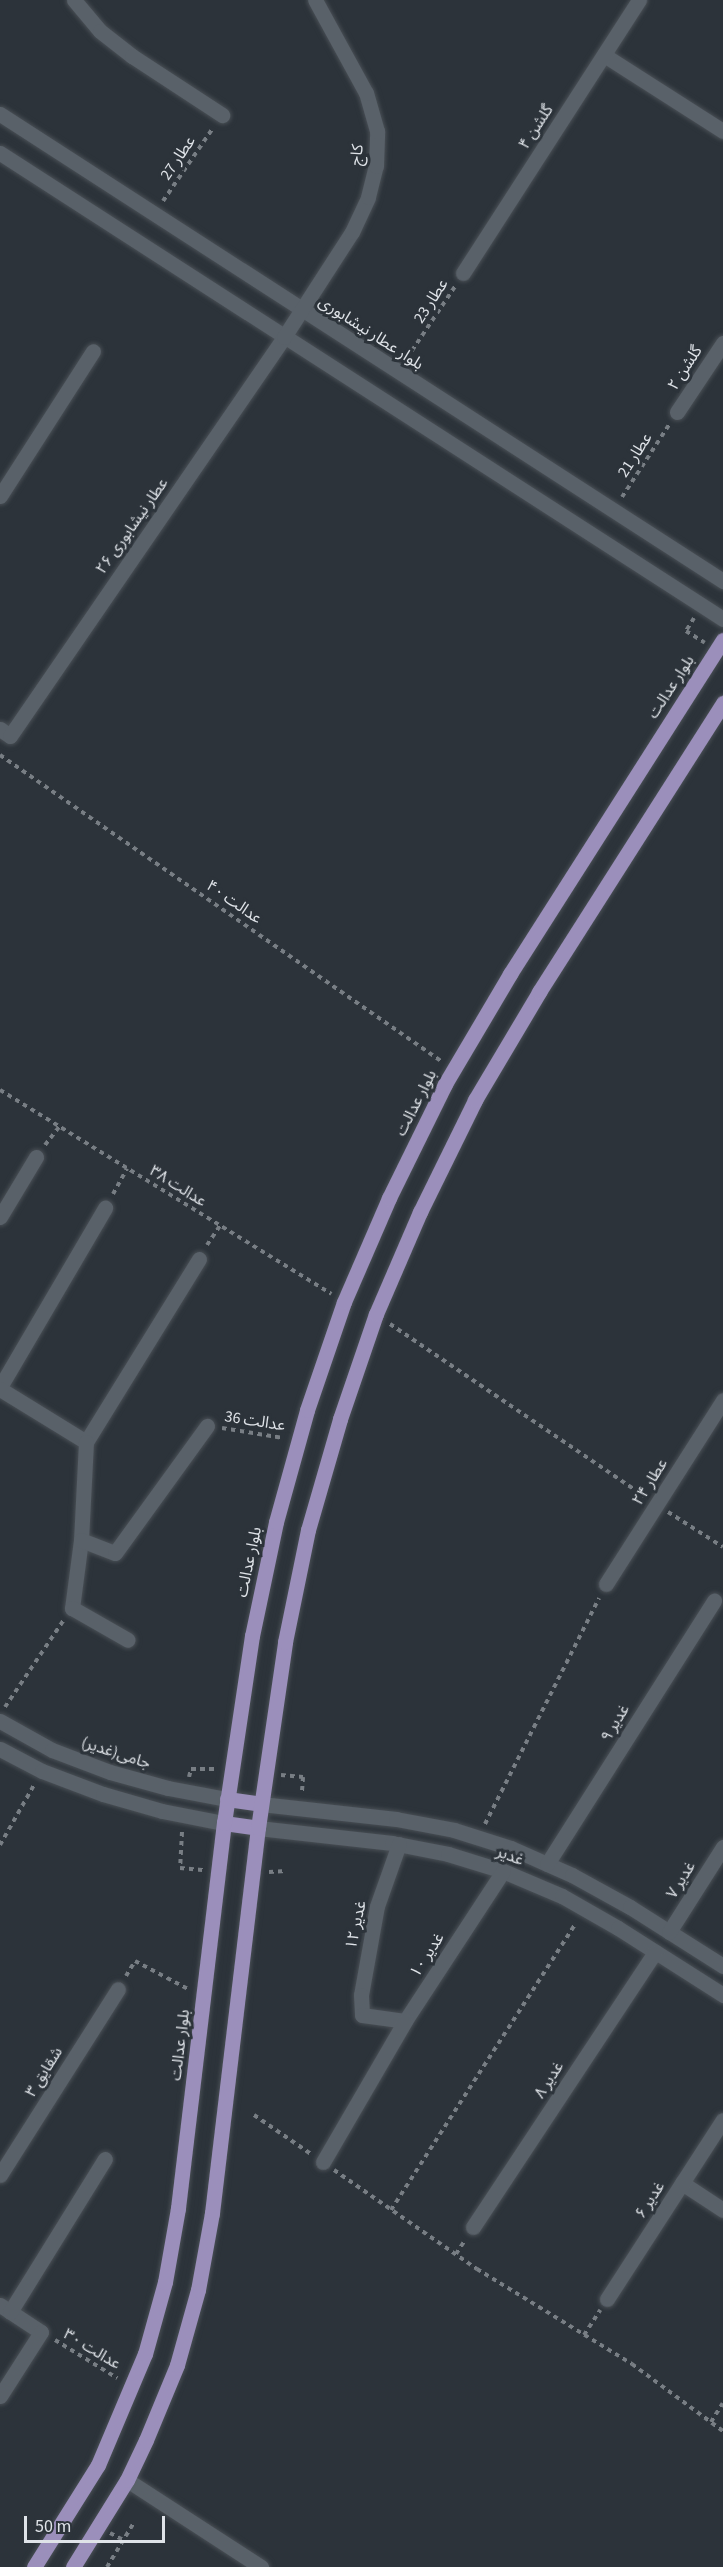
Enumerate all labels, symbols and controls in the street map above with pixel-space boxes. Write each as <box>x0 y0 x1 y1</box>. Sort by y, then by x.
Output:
street label: گلشن ۴ <box>515 101 557 153</box>
street label: عطار 27 <box>156 132 200 184</box>
street label: کاج <box>347 143 367 167</box>
street label: عطار 23 <box>410 275 452 327</box>
street label: بلوار عطار نیشابوری <box>315 292 427 374</box>
street label: گلشن ۲ <box>664 342 706 394</box>
street label: عطار 21 <box>614 429 656 481</box>
street label: عطار نیشابوری ۲۶ <box>92 474 172 578</box>
street label: بلوار عدالت <box>643 652 699 722</box>
street label: عدالت ۴۰ <box>202 876 266 928</box>
street label: بلوار عدالت <box>391 1067 441 1139</box>
street label: عدالت ۳۸ <box>146 1161 210 1211</box>
street label: عدالت 36 <box>223 1407 287 1435</box>
street label: عطار ۲۴ <box>628 1455 672 1509</box>
street label: بلوار عدالت <box>232 1525 266 1599</box>
street label: غدیر ۹ <box>596 1701 634 1745</box>
street label: جامی(غدیر) <box>79 1733 153 1773</box>
street label: غدیر <box>494 1842 526 1870</box>
street label: غدیر ۷ <box>662 1858 700 1902</box>
street label: غدیر ۱۲ <box>341 1899 371 1951</box>
street label: غدیر ۱۰ <box>406 1929 448 1981</box>
street label: بلوار عدالت <box>166 2008 194 2082</box>
street label: شقایق ۳ <box>21 2044 67 2100</box>
street label: غدیر ۸ <box>530 2058 568 2102</box>
street label: غدیر ۶ <box>631 2178 669 2222</box>
street label: عدالت ۳۰ <box>60 2324 124 2374</box>
scale bar <box>27 2504 168 2542</box>
text: 50 m <box>35 2514 71 2539</box>

